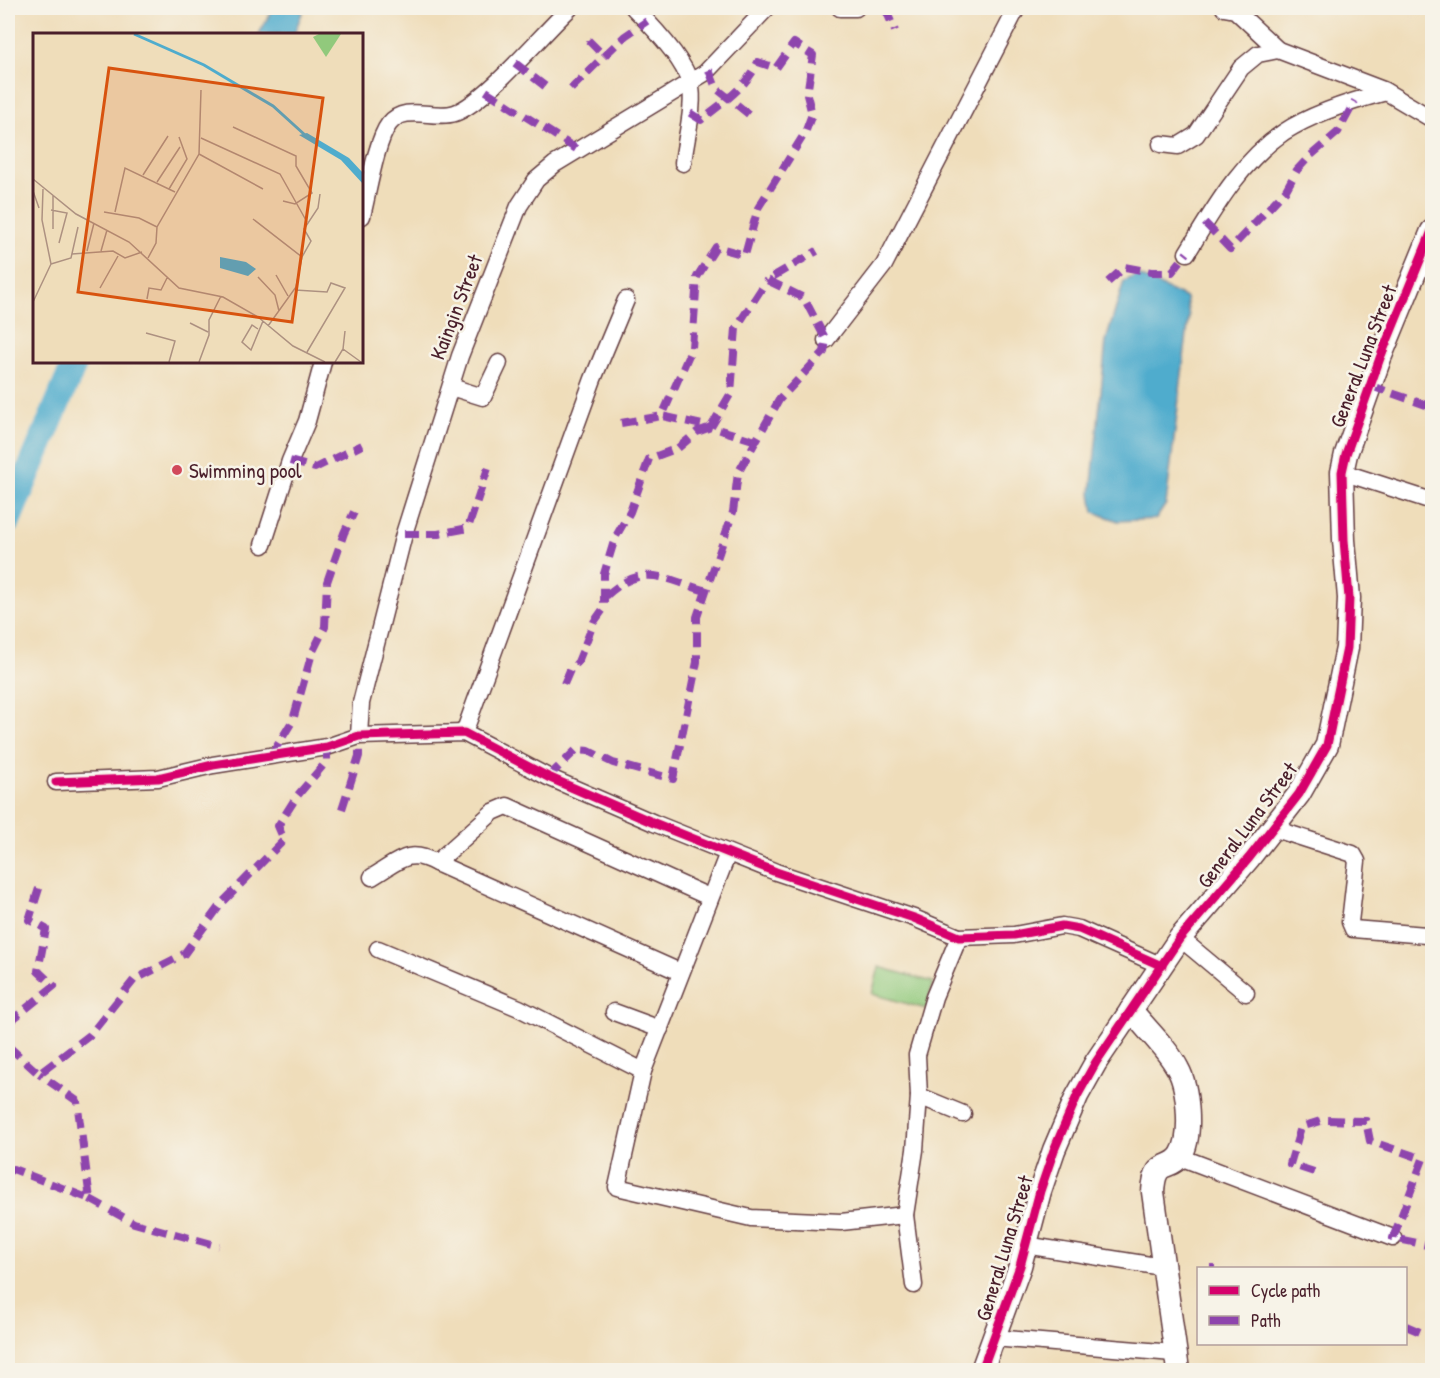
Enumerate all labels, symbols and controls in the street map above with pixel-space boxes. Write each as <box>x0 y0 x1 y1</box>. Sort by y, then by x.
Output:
inset map <box>33 33 363 363</box>
street label: Kaingin Street <box>423 249 490 364</box>
street label: General Luna Street <box>1322 280 1404 432</box>
place label: Swimming pool <box>189 456 302 485</box>
marker: Swimming pool <box>170 463 184 477</box>
street label: General Luna Street <box>1190 755 1304 894</box>
street label: General Luna Street <box>968 1171 1040 1324</box>
legend <box>1197 1267 1407 1345</box>
text: Cycle path <box>1251 1278 1321 1303</box>
text: Path <box>1251 1308 1281 1333</box>

